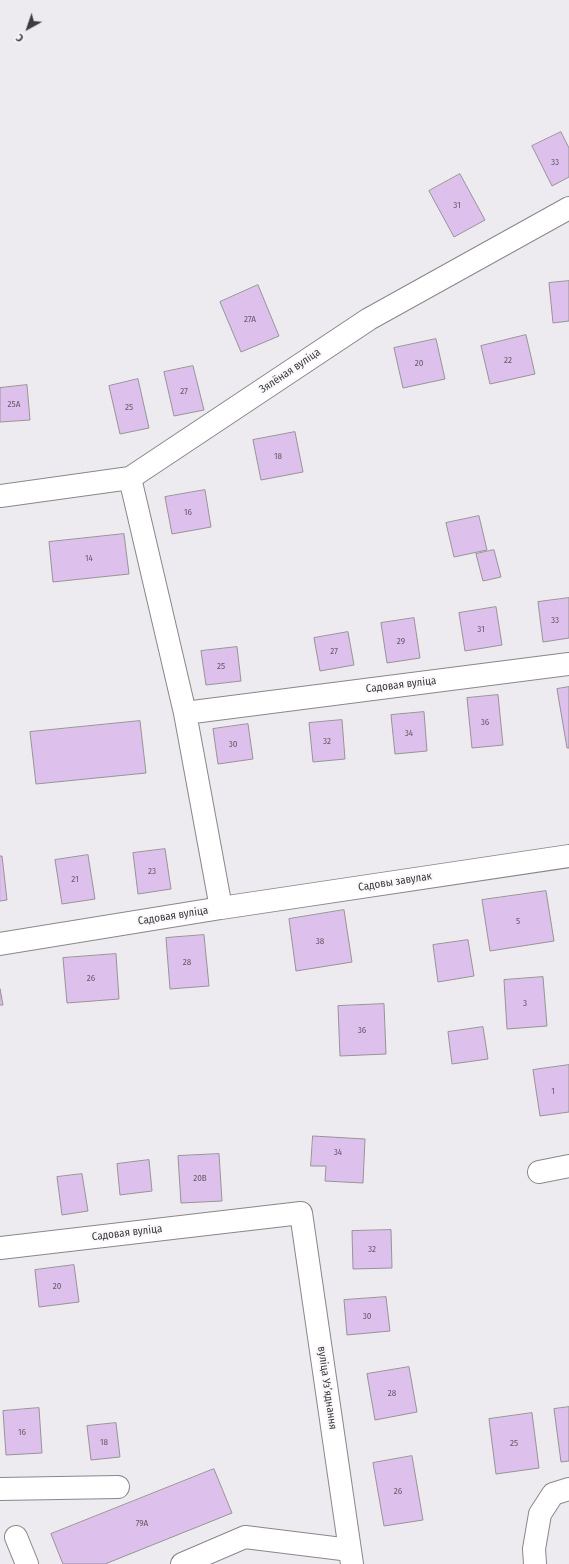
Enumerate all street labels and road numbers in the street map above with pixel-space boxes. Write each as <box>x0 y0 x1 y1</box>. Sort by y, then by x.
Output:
street label: Зялёная вуліца <box>257 346 323 396</box>
street label: Садовая вуліца <box>365 674 437 696</box>
street label: Садовы завулак <box>357 870 433 894</box>
street label: Садовая вуліца <box>137 904 209 928</box>
street label: Садовая вуліца <box>91 1222 163 1244</box>
street label: вуліца Узʼяднання <box>315 1346 339 1430</box>

